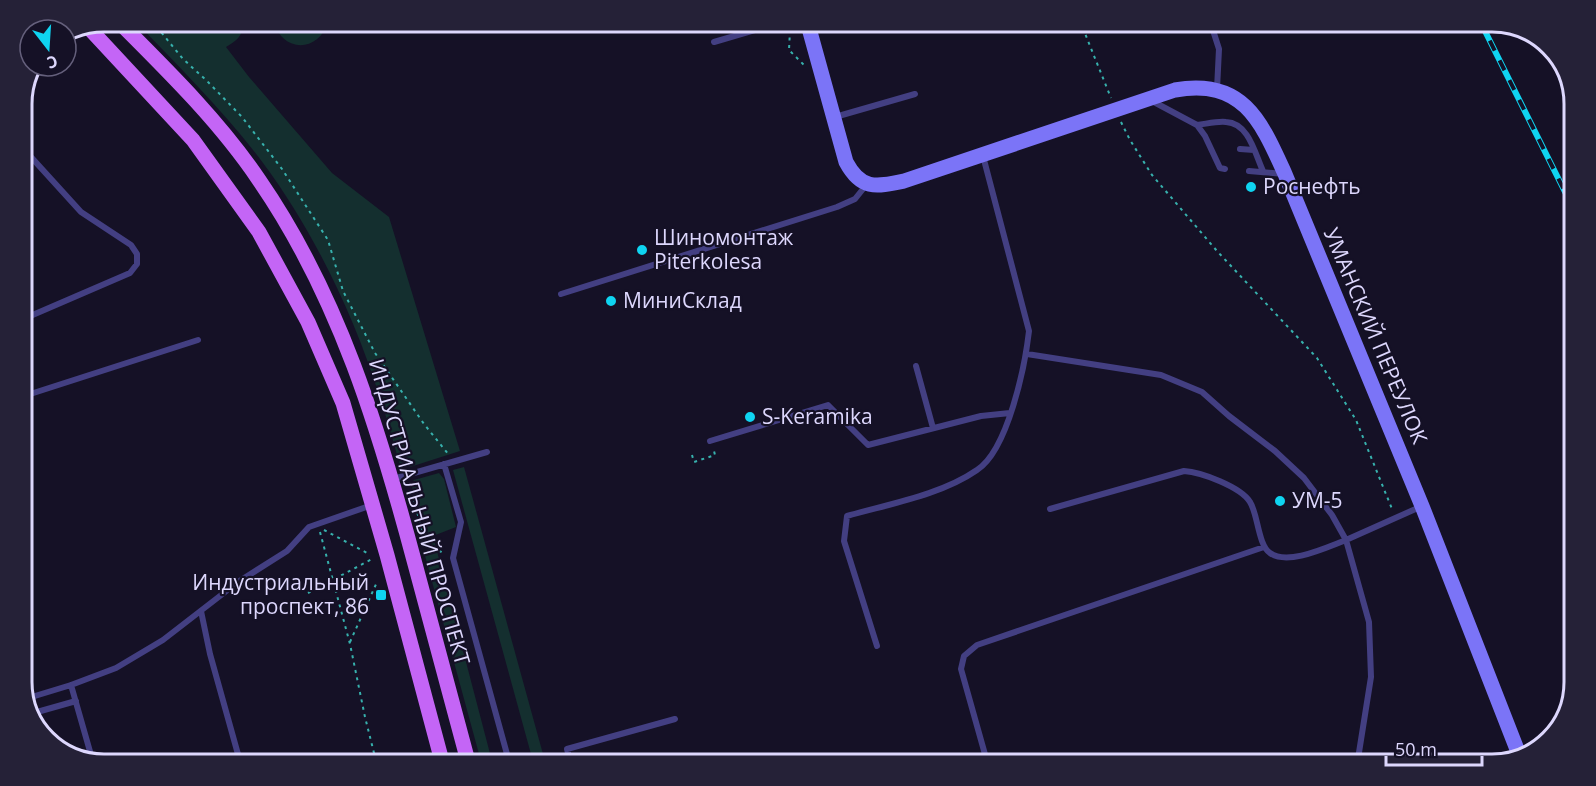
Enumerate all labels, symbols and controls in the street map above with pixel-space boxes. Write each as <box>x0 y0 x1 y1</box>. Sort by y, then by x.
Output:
north arrow <box>18 18 78 78</box>
text: С <box>44 50 60 74</box>
place label: Роснефть <box>1263 172 1361 200</box>
marker: Роснефть <box>1244 180 1258 194</box>
place label: Шиномонтаж Piterkolesa <box>654 223 794 275</box>
street label: УМАНСКИЙ ПЕРЕУЛОК <box>1318 223 1434 448</box>
marker: Шиномонтаж Piterkolesa <box>635 243 649 257</box>
place label: МиниСклад <box>623 286 742 314</box>
marker: МиниСклад <box>604 294 618 308</box>
street label: ИНДУСТРИАЛЬНЫЙ ПРОСПЕКТ <box>363 355 477 668</box>
place label: S-Keramika <box>762 402 873 430</box>
marker: S-Keramika <box>743 410 757 424</box>
place label: УМ-5 <box>1292 486 1343 514</box>
marker: УМ-5 <box>1273 494 1287 508</box>
place label: Индустриальный проспект, 86 <box>192 568 369 620</box>
marker: Индустриальный проспект, 86 <box>374 588 388 602</box>
scale bar <box>1386 729 1482 767</box>
text: 50 m <box>1395 737 1437 761</box>

